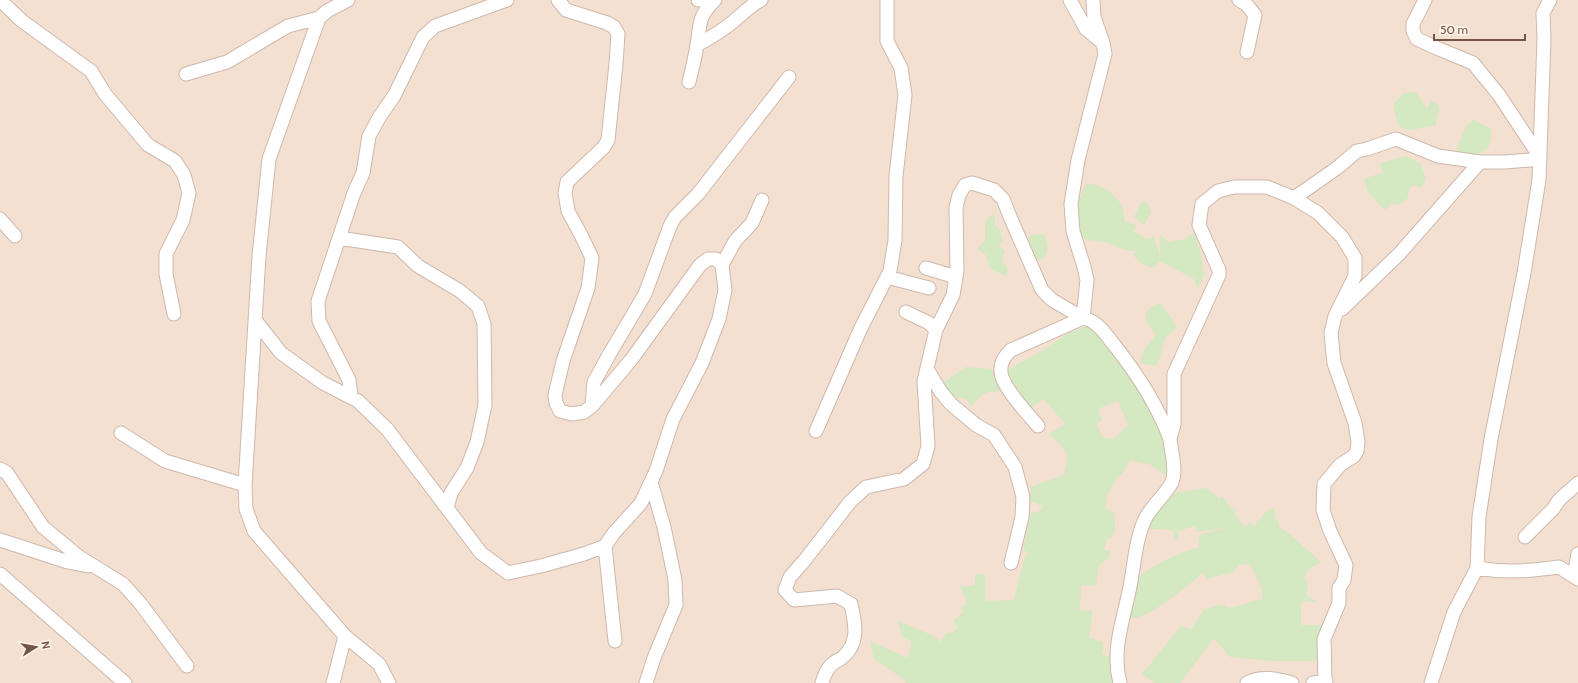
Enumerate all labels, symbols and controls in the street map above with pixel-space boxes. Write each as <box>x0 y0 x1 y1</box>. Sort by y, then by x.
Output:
scale bar <box>1434 16 1525 42</box>
text: 50 m <box>1440 22 1468 37</box>
north arrow <box>16 627 56 667</box>
text: N <box>38 640 53 650</box>

